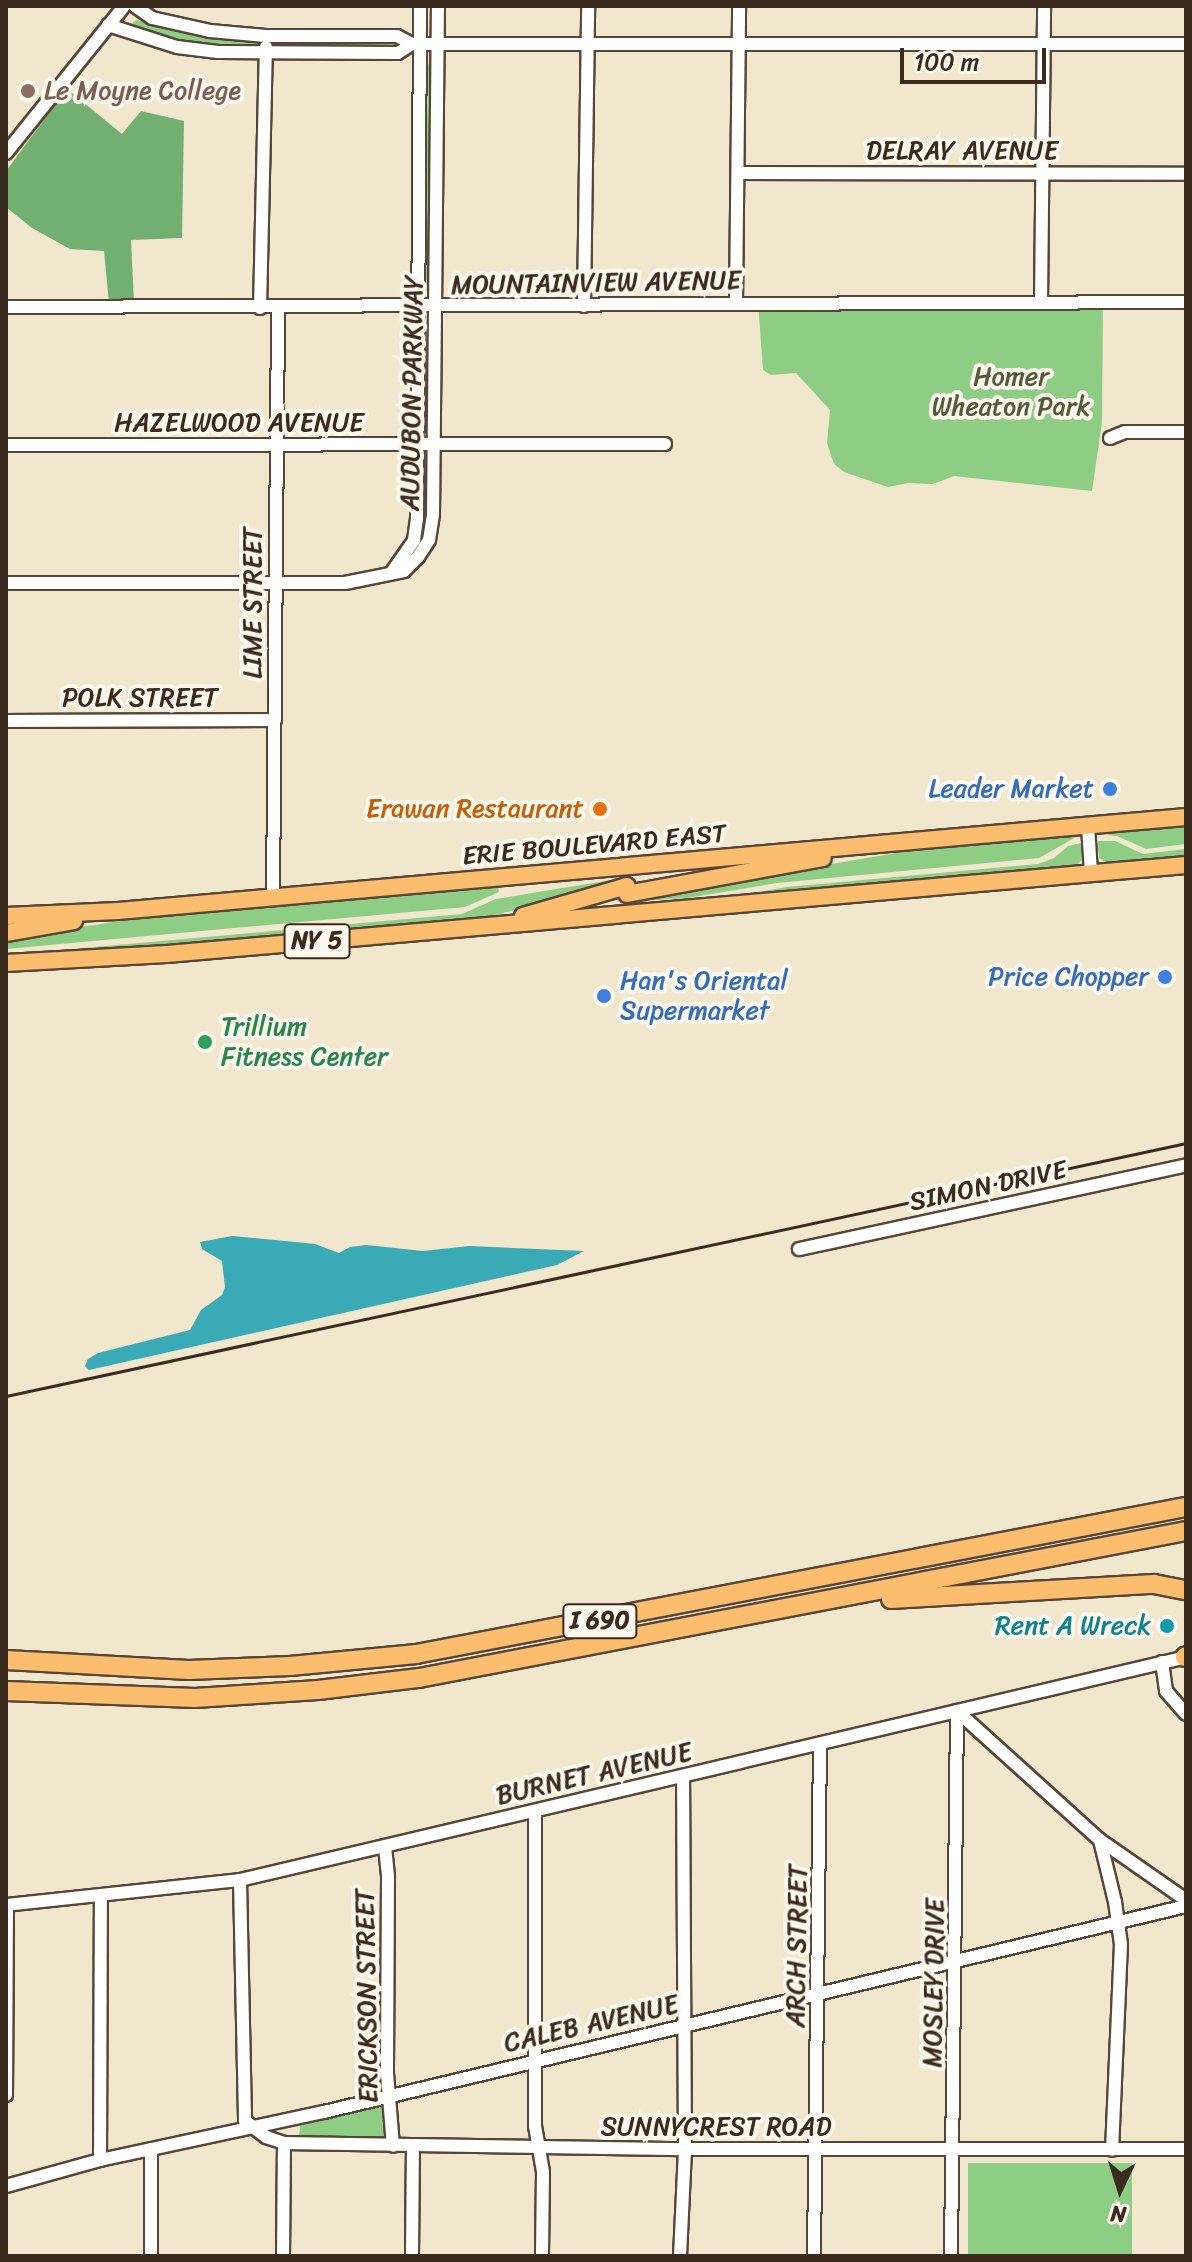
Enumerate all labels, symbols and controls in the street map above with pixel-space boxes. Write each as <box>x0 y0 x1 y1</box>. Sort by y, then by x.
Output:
scale bar <box>904 32 1050 82</box>
text: 100 m <box>914 41 979 83</box>
place label: Le Moyne College <box>44 75 241 107</box>
marker: Le Moyne College <box>19 82 37 100</box>
street label: DELRAY AVENUE <box>866 135 1058 167</box>
street label: MOUNTAINVIEW AVENUE <box>451 265 741 301</box>
street label: AUDUBON PARKWAY <box>394 275 430 511</box>
park label: Homer Wheaton Park <box>932 361 1090 422</box>
street label: HAZELWOOD AVENUE <box>114 407 364 439</box>
street label: LIME STREET <box>237 526 269 680</box>
street label: POLK STREET <box>62 682 218 714</box>
place label: Leader Market <box>929 773 1094 805</box>
marker: Leader Market <box>1101 780 1119 798</box>
place label: Erawan Restaurant <box>365 793 584 825</box>
marker: Erawan Restaurant <box>591 800 609 818</box>
street label: ERIE BOULEVARD EAST <box>459 818 729 872</box>
road number: NY 5 <box>283 921 351 961</box>
place label: Price Chopper <box>988 961 1149 993</box>
place label: Han's Oriental Supermarket <box>620 965 787 1026</box>
marker: Price Chopper <box>1156 968 1174 986</box>
marker: Han's Oriental Supermarket <box>595 987 613 1005</box>
place label: Trillium Fitness Center <box>221 1011 389 1072</box>
marker: Trillium Fitness Center <box>196 1033 214 1051</box>
street label: SIMON DRIVE <box>905 1154 1071 1218</box>
road number: I 690 <box>562 1601 638 1641</box>
place label: Rent A Wreck <box>995 1610 1151 1642</box>
marker: Rent A Wreck <box>1158 1617 1176 1635</box>
street label: BURNET AVENUE <box>493 1736 695 1812</box>
street label: ARCH STREET <box>780 1864 814 2028</box>
street label: ERICKSON STREET <box>350 1887 384 2105</box>
street label: MOSLEY DRIVE <box>917 1896 951 2070</box>
street label: CALEB AVENUE <box>500 1989 682 2059</box>
street label: SUNNYCREST ROAD <box>601 2111 831 2143</box>
north arrow <box>1080 2150 1160 2230</box>
text: N <box>1109 2194 1127 2234</box>

